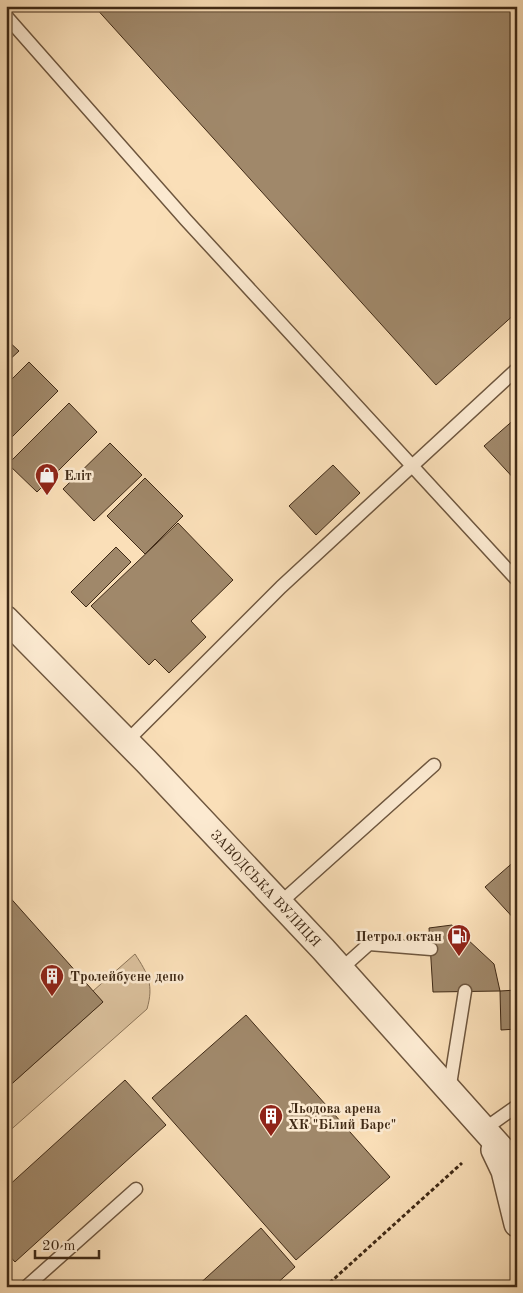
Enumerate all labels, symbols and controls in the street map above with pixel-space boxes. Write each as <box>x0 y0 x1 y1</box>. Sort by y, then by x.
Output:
shop icon: Еліт <box>34 462 60 496</box>
place label: Еліт <box>64 469 92 483</box>
street label: ЗАВОДСЬКА ВУЛИЦЯ <box>208 828 323 950</box>
fuel station icon: Петрол октан <box>446 923 472 957</box>
place label: Петрол октан <box>356 930 442 944</box>
building icon: Тролейбусне депо <box>39 963 65 997</box>
place label: Тролейбусне депо <box>70 970 184 984</box>
place label: Льодова арена ХК "Білий Барс" <box>288 1102 396 1132</box>
building icon: Льодова арена ХК "Білий Барс" <box>258 1103 284 1137</box>
scale bar <box>35 1228 99 1260</box>
text: 20 m <box>42 1239 76 1254</box>

